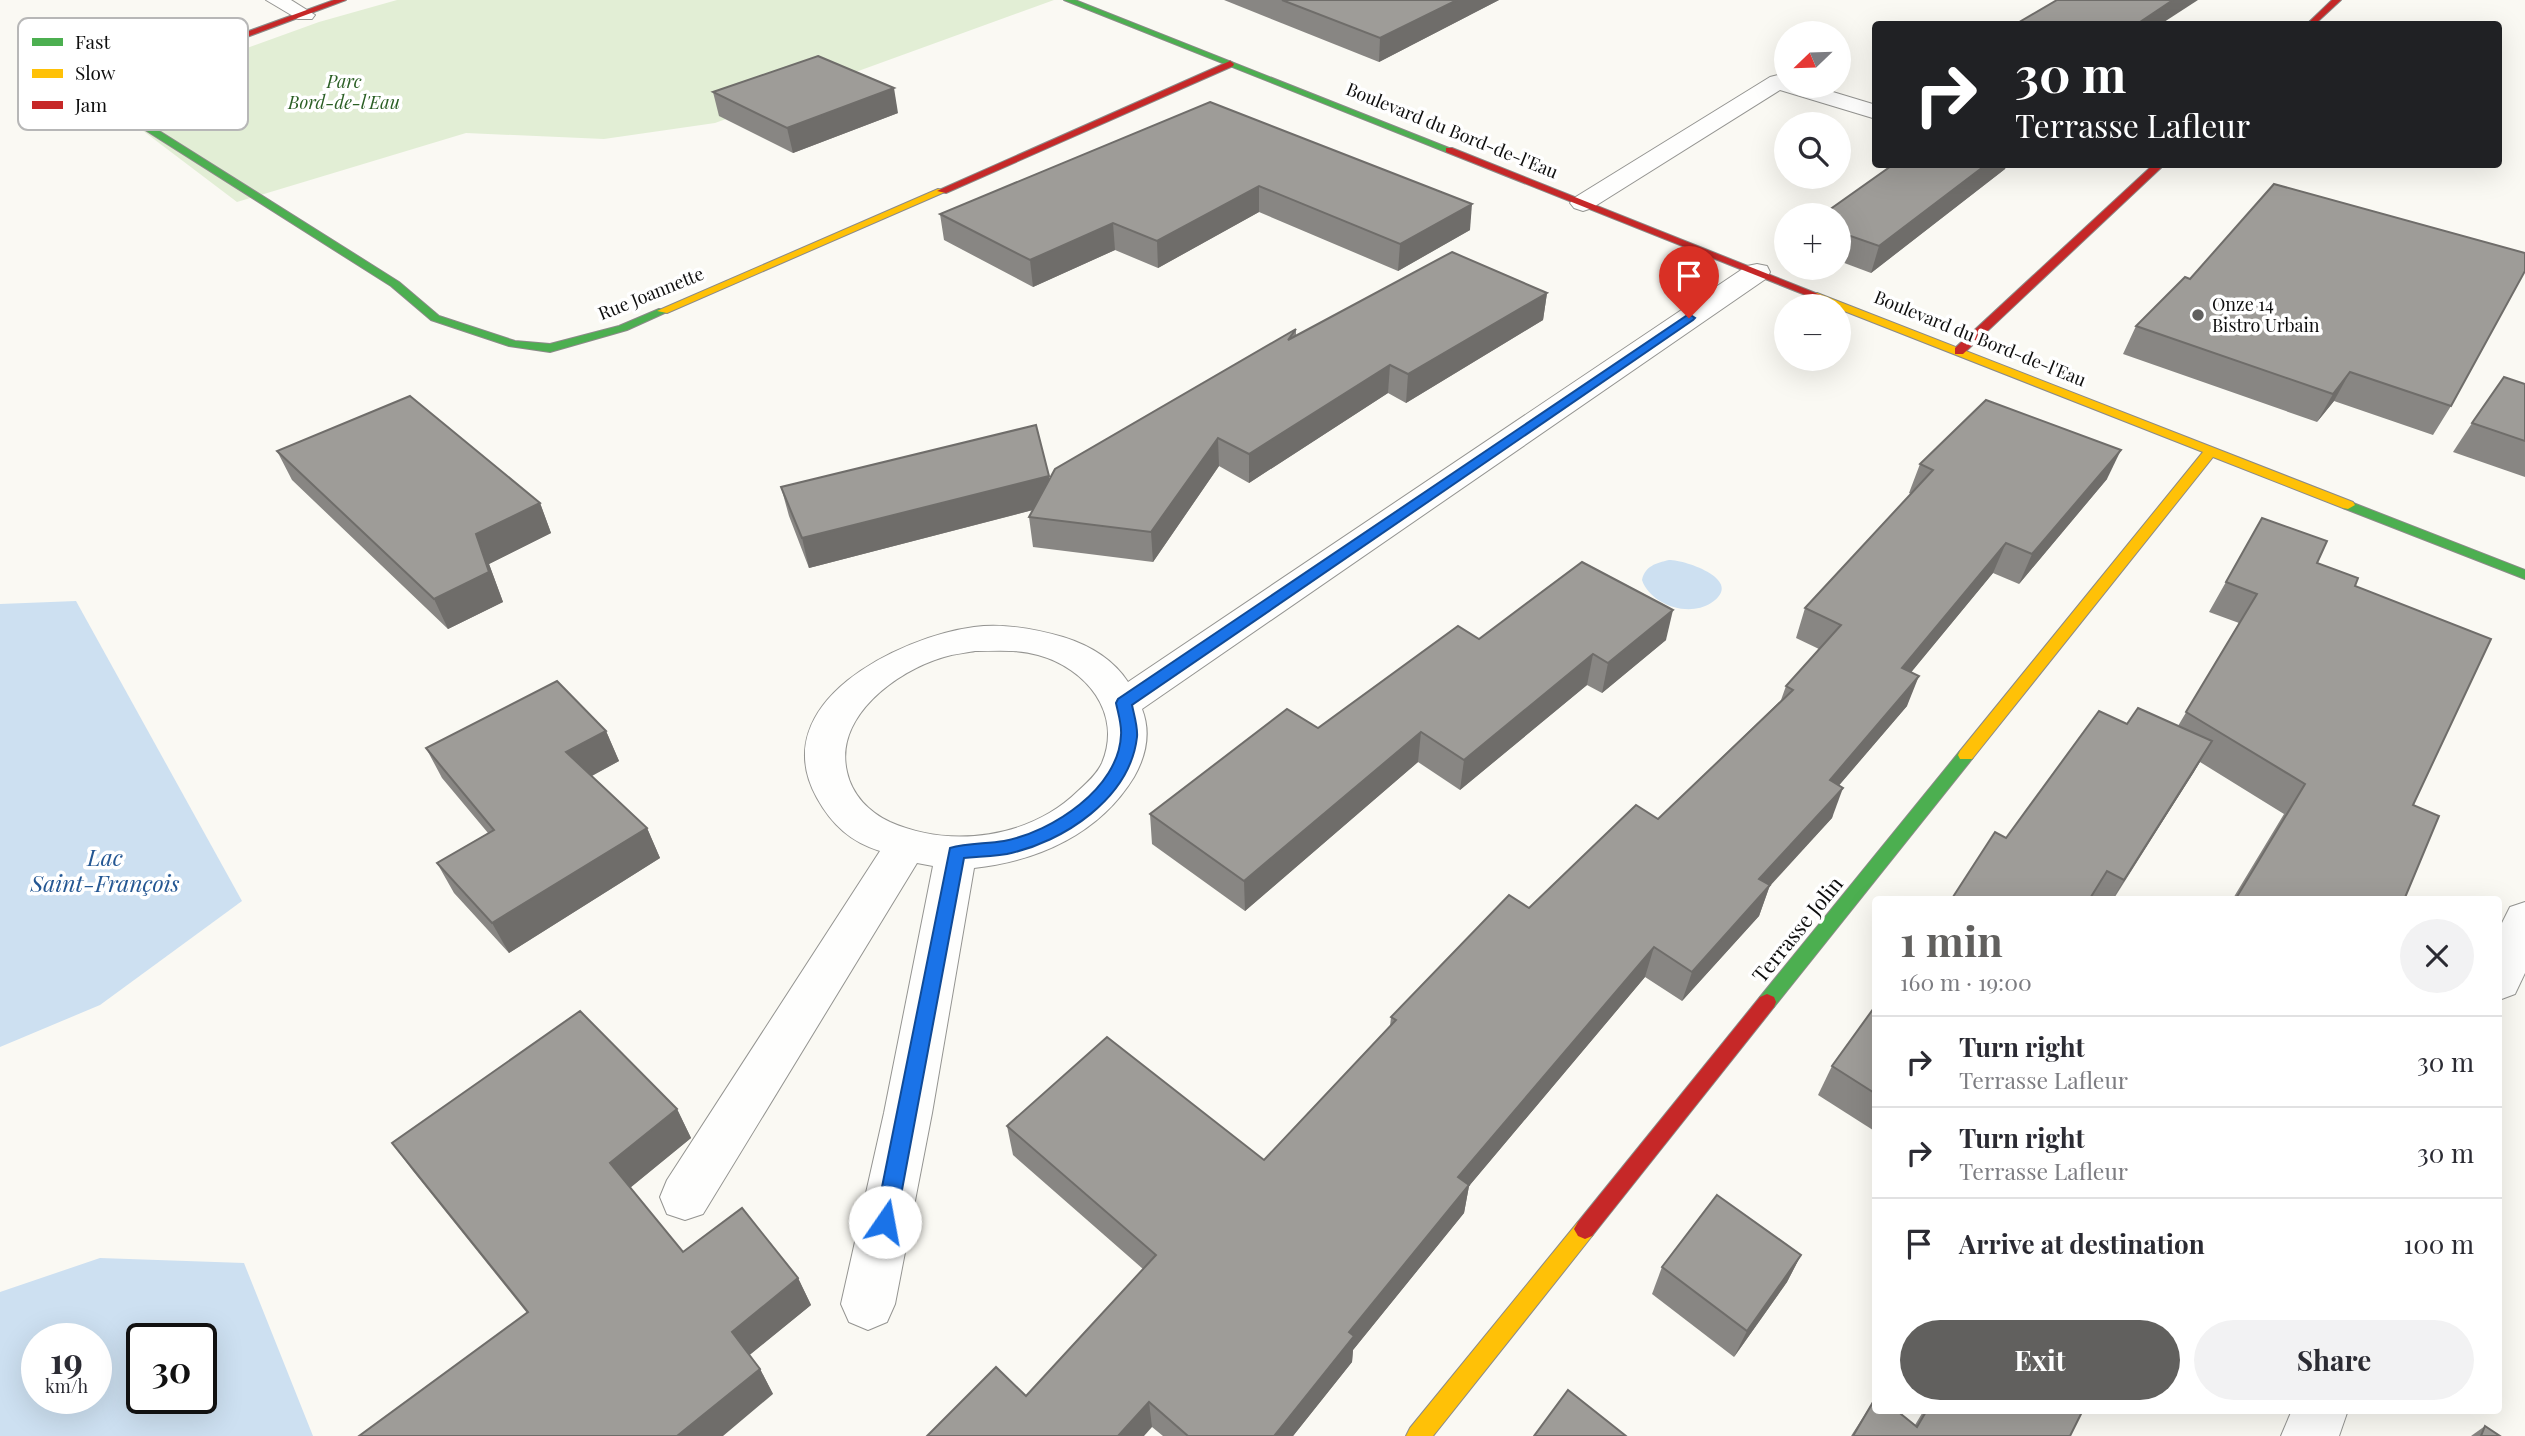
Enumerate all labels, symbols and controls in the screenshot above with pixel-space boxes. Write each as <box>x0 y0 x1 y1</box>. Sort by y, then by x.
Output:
legend <box>18 18 248 130</box>
north arrow <box>1774 21 1852 98</box>
map controls <box>1774 21 1851 371</box>
text: Fast <box>75 28 111 54</box>
text: 30 m <box>2015 40 2126 105</box>
icon: right <box>1900 49 1991 140</box>
text: Slow <box>75 59 116 85</box>
park label: Parc Bord-de-l'Eau <box>287 69 400 114</box>
street label: Boulevard du Bord-de-l'Eau <box>1343 77 1562 184</box>
text: Jam <box>74 91 107 117</box>
text: Terrasse Lafleur <box>2015 103 2250 146</box>
button: search <box>1774 112 1851 189</box>
button: + <box>1774 203 1851 280</box>
pin <box>1659 246 1719 318</box>
icon: arrive <box>1670 257 1708 295</box>
street label: Rue Joannette <box>594 261 707 325</box>
street label: Boulevard du Bord-de-l'Eau <box>1871 285 2090 392</box>
place label: Onze 14 Bistro Urbain <box>2212 292 2320 337</box>
button: − <box>1774 294 1851 371</box>
marker: Onze 14 Bistro Urbain <box>2190 307 2206 323</box>
water label: Lac Saint-François <box>30 841 180 898</box>
street label: Terrasse Jolin <box>1745 869 1848 988</box>
text: 1 min <box>1900 912 2003 968</box>
button: close <box>2400 919 2474 993</box>
text: 160 m · 19:00 <box>1900 966 2032 997</box>
text: Turn right <box>1959 1029 2085 1064</box>
icon: right <box>1900 1043 1938 1081</box>
text: 30 m <box>2417 1044 2474 1079</box>
text: Terrasse Lafleur <box>1959 1064 2128 1095</box>
text: Turn right <box>1959 1120 2085 1155</box>
icon: right <box>1900 1134 1938 1172</box>
text: 30 m <box>2417 1135 2474 1170</box>
text: Terrasse Lafleur <box>1959 1155 2128 1186</box>
position arrow <box>848 1185 922 1259</box>
icon: arrive <box>1900 1225 1938 1263</box>
text: Arrive at destination <box>1959 1226 2205 1261</box>
text: 100 m <box>2404 1226 2474 1261</box>
button: Exit <box>1900 1320 2180 1400</box>
button: Share <box>2194 1320 2474 1400</box>
speed limit sign: 30 <box>126 1323 217 1414</box>
text: 19 <box>50 1336 83 1383</box>
text: km/h <box>45 1374 88 1398</box>

